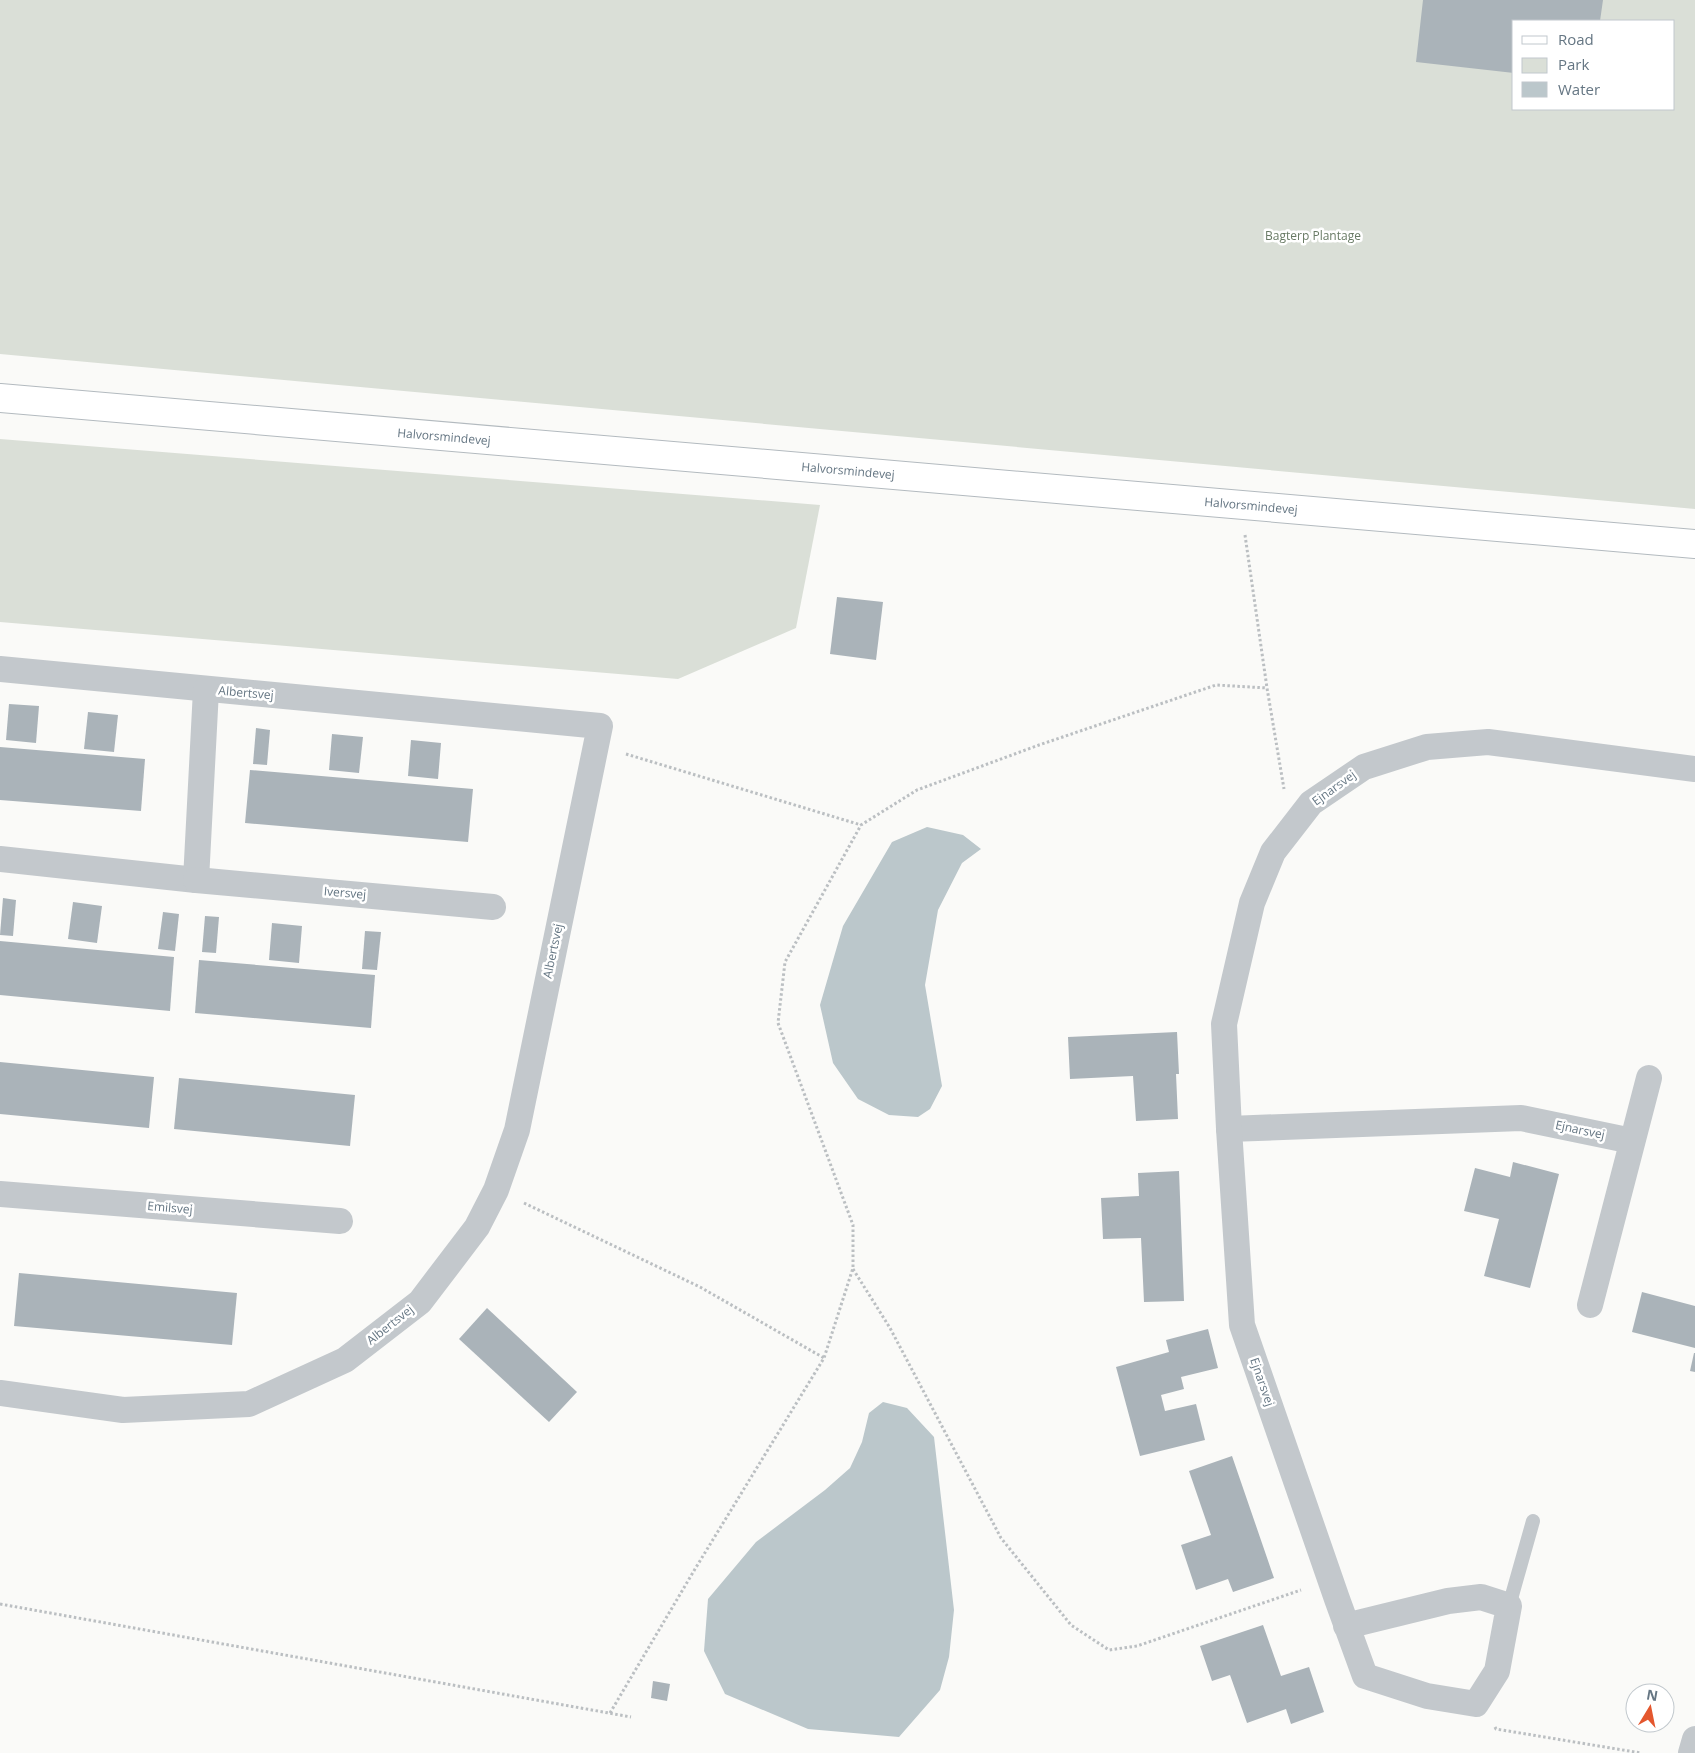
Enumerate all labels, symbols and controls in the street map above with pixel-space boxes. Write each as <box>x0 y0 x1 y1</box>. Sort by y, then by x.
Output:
legend <box>1512 20 1675 110</box>
text: Road <box>1558 29 1594 49</box>
text: Park <box>1558 54 1589 74</box>
text: Water <box>1558 79 1600 99</box>
park label: Bagterp Plantage <box>1265 227 1361 244</box>
street label: Halvorsmindevej <box>397 424 491 449</box>
street label: Halvorsmindevej <box>801 458 895 483</box>
street label: Halvorsmindevej <box>1204 493 1298 518</box>
street label: Albertsvej <box>218 682 274 703</box>
street label: Ejnarsvej <box>1308 766 1359 809</box>
street label: Iversvej <box>323 882 367 903</box>
street label: Albertsvej <box>538 922 567 980</box>
street label: Ejnarsvej <box>1554 1116 1606 1143</box>
street label: Emilsvej <box>147 1197 193 1218</box>
street label: Albertsvej <box>363 1301 417 1348</box>
street label: Ejnarsvej <box>1246 1355 1279 1408</box>
north arrow <box>1625 1683 1675 1733</box>
text: N <box>1645 1684 1660 1705</box>

